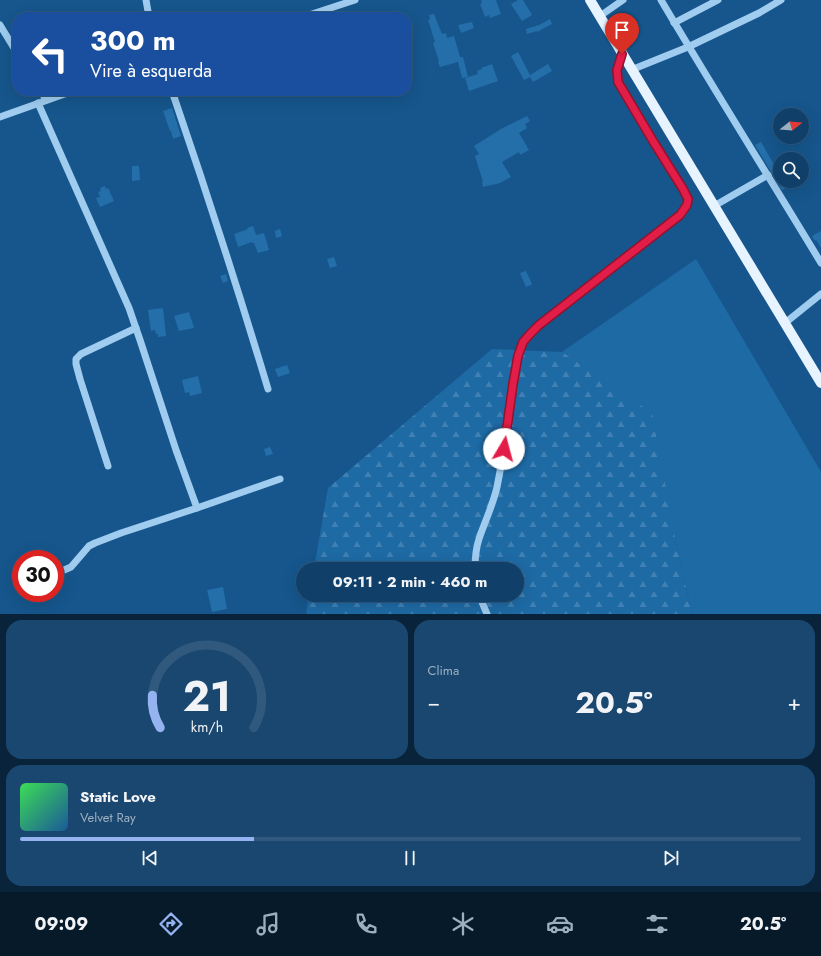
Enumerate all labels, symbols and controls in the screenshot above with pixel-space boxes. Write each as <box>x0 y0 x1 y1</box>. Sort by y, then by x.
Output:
pin <box>605 13 639 54</box>
icon: arrive <box>611 19 633 41</box>
text: 300 m <box>90 20 176 61</box>
icon: left <box>24 28 76 80</box>
text: Vire à esquerda <box>90 58 212 84</box>
north arrow <box>773 108 809 144</box>
map controls <box>773 108 809 188</box>
button: search <box>773 152 809 188</box>
position arrow <box>483 428 525 470</box>
speed limit sign: 30 <box>12 550 64 602</box>
text: 09:11 · 2 min · 460 m <box>333 571 487 593</box>
text: Clima <box>428 661 459 680</box>
text: 21 <box>183 665 231 726</box>
text: 20.5° <box>575 681 653 724</box>
text: − <box>428 686 440 718</box>
text: + <box>787 686 801 718</box>
text: km/h <box>191 716 223 736</box>
text: Static Love <box>80 786 156 808</box>
text: Velvet Ray <box>80 808 136 827</box>
icon: previous <box>139 847 161 869</box>
icon: pause <box>399 847 421 869</box>
icon: next <box>660 847 682 869</box>
icon: directions <box>157 910 185 938</box>
icon: music <box>254 910 282 938</box>
icon: phone <box>352 910 380 938</box>
icon: climate <box>449 910 477 938</box>
icon: car <box>546 910 574 938</box>
icon: filters <box>643 910 671 938</box>
text: 09:09 <box>35 911 88 937</box>
text: 20.5° <box>740 911 786 937</box>

